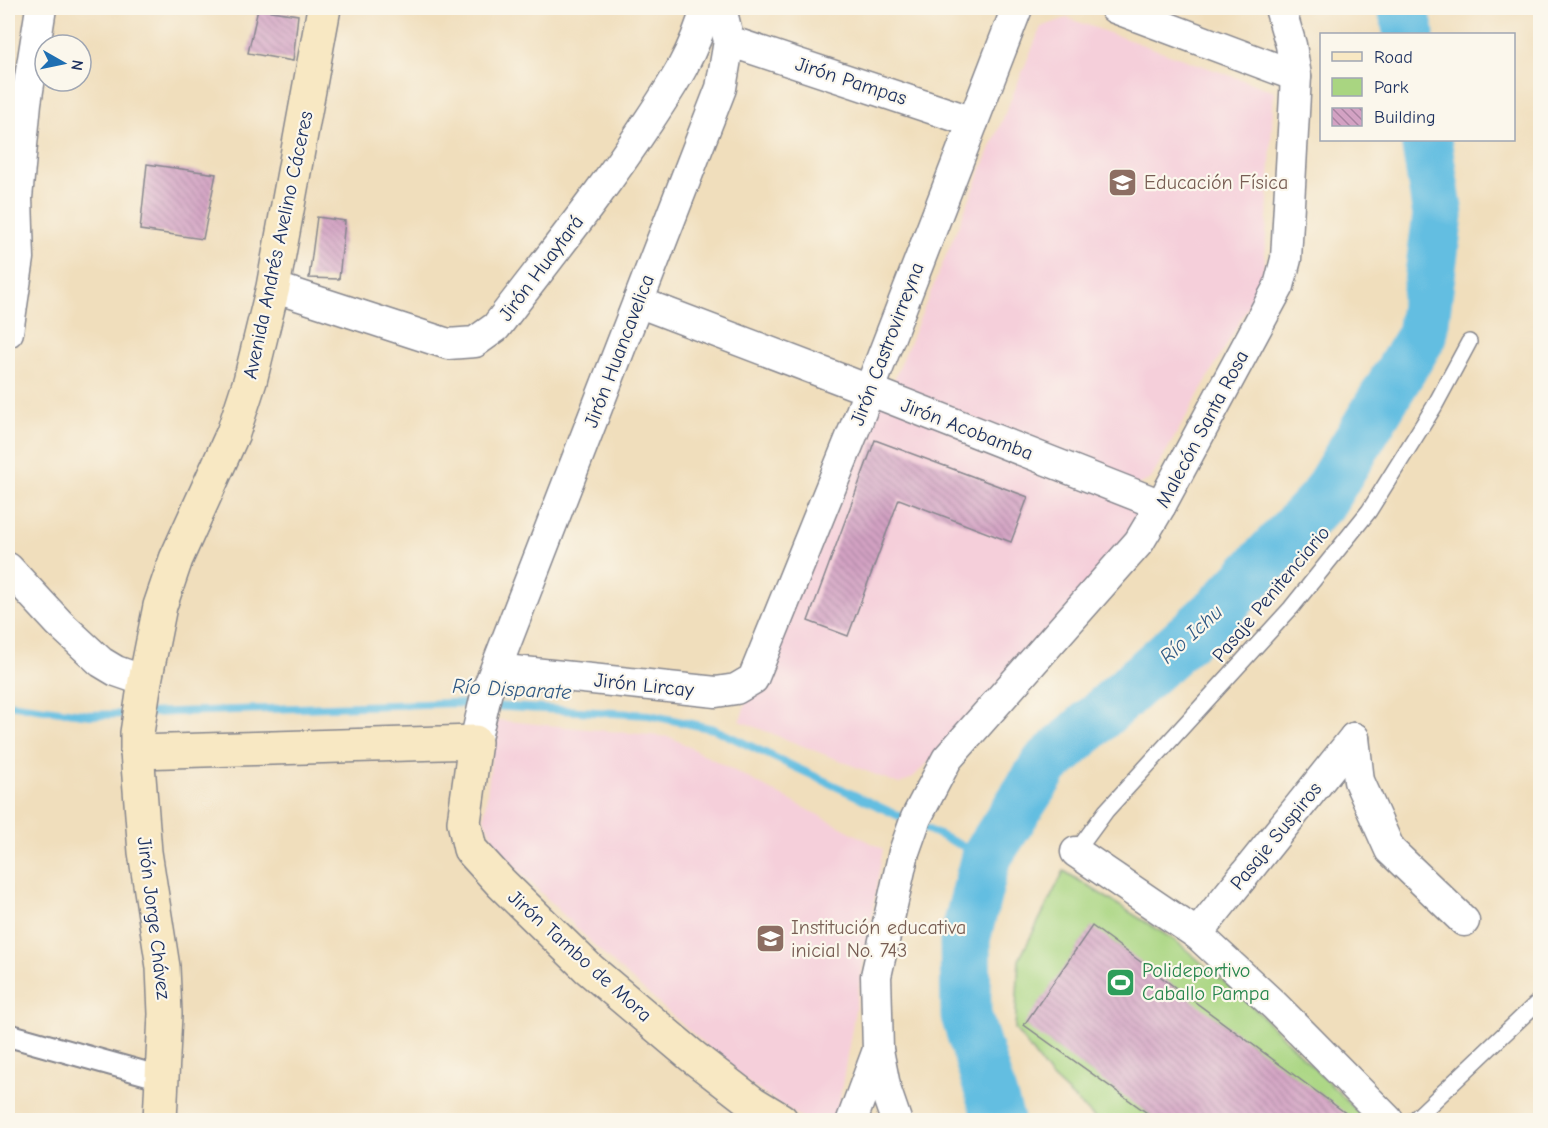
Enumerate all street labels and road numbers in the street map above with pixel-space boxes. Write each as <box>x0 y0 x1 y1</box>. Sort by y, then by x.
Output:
street label: Jirón Pampas <box>792 52 910 110</box>
street label: Avenida Andrés Avelino Cáceres <box>238 109 318 381</box>
street label: Jirón Huaytará <box>494 211 588 325</box>
street label: Jirón Castrovirreyna <box>845 259 929 429</box>
street label: Jirón Huancavelica <box>579 271 659 431</box>
street label: Malecón Santa Rosa <box>1151 346 1253 512</box>
street label: Jirón Acobamba <box>898 393 1036 465</box>
street label: Pasaje Penitenciario <box>1207 521 1335 667</box>
street label: Jirón Lircay <box>593 668 695 702</box>
street label: Pasaje Suspiros <box>1226 778 1326 894</box>
street label: Jirón Jorge Chávez <box>133 835 175 1001</box>
street label: Jirón Tambo de Mora <box>503 885 657 1027</box>

